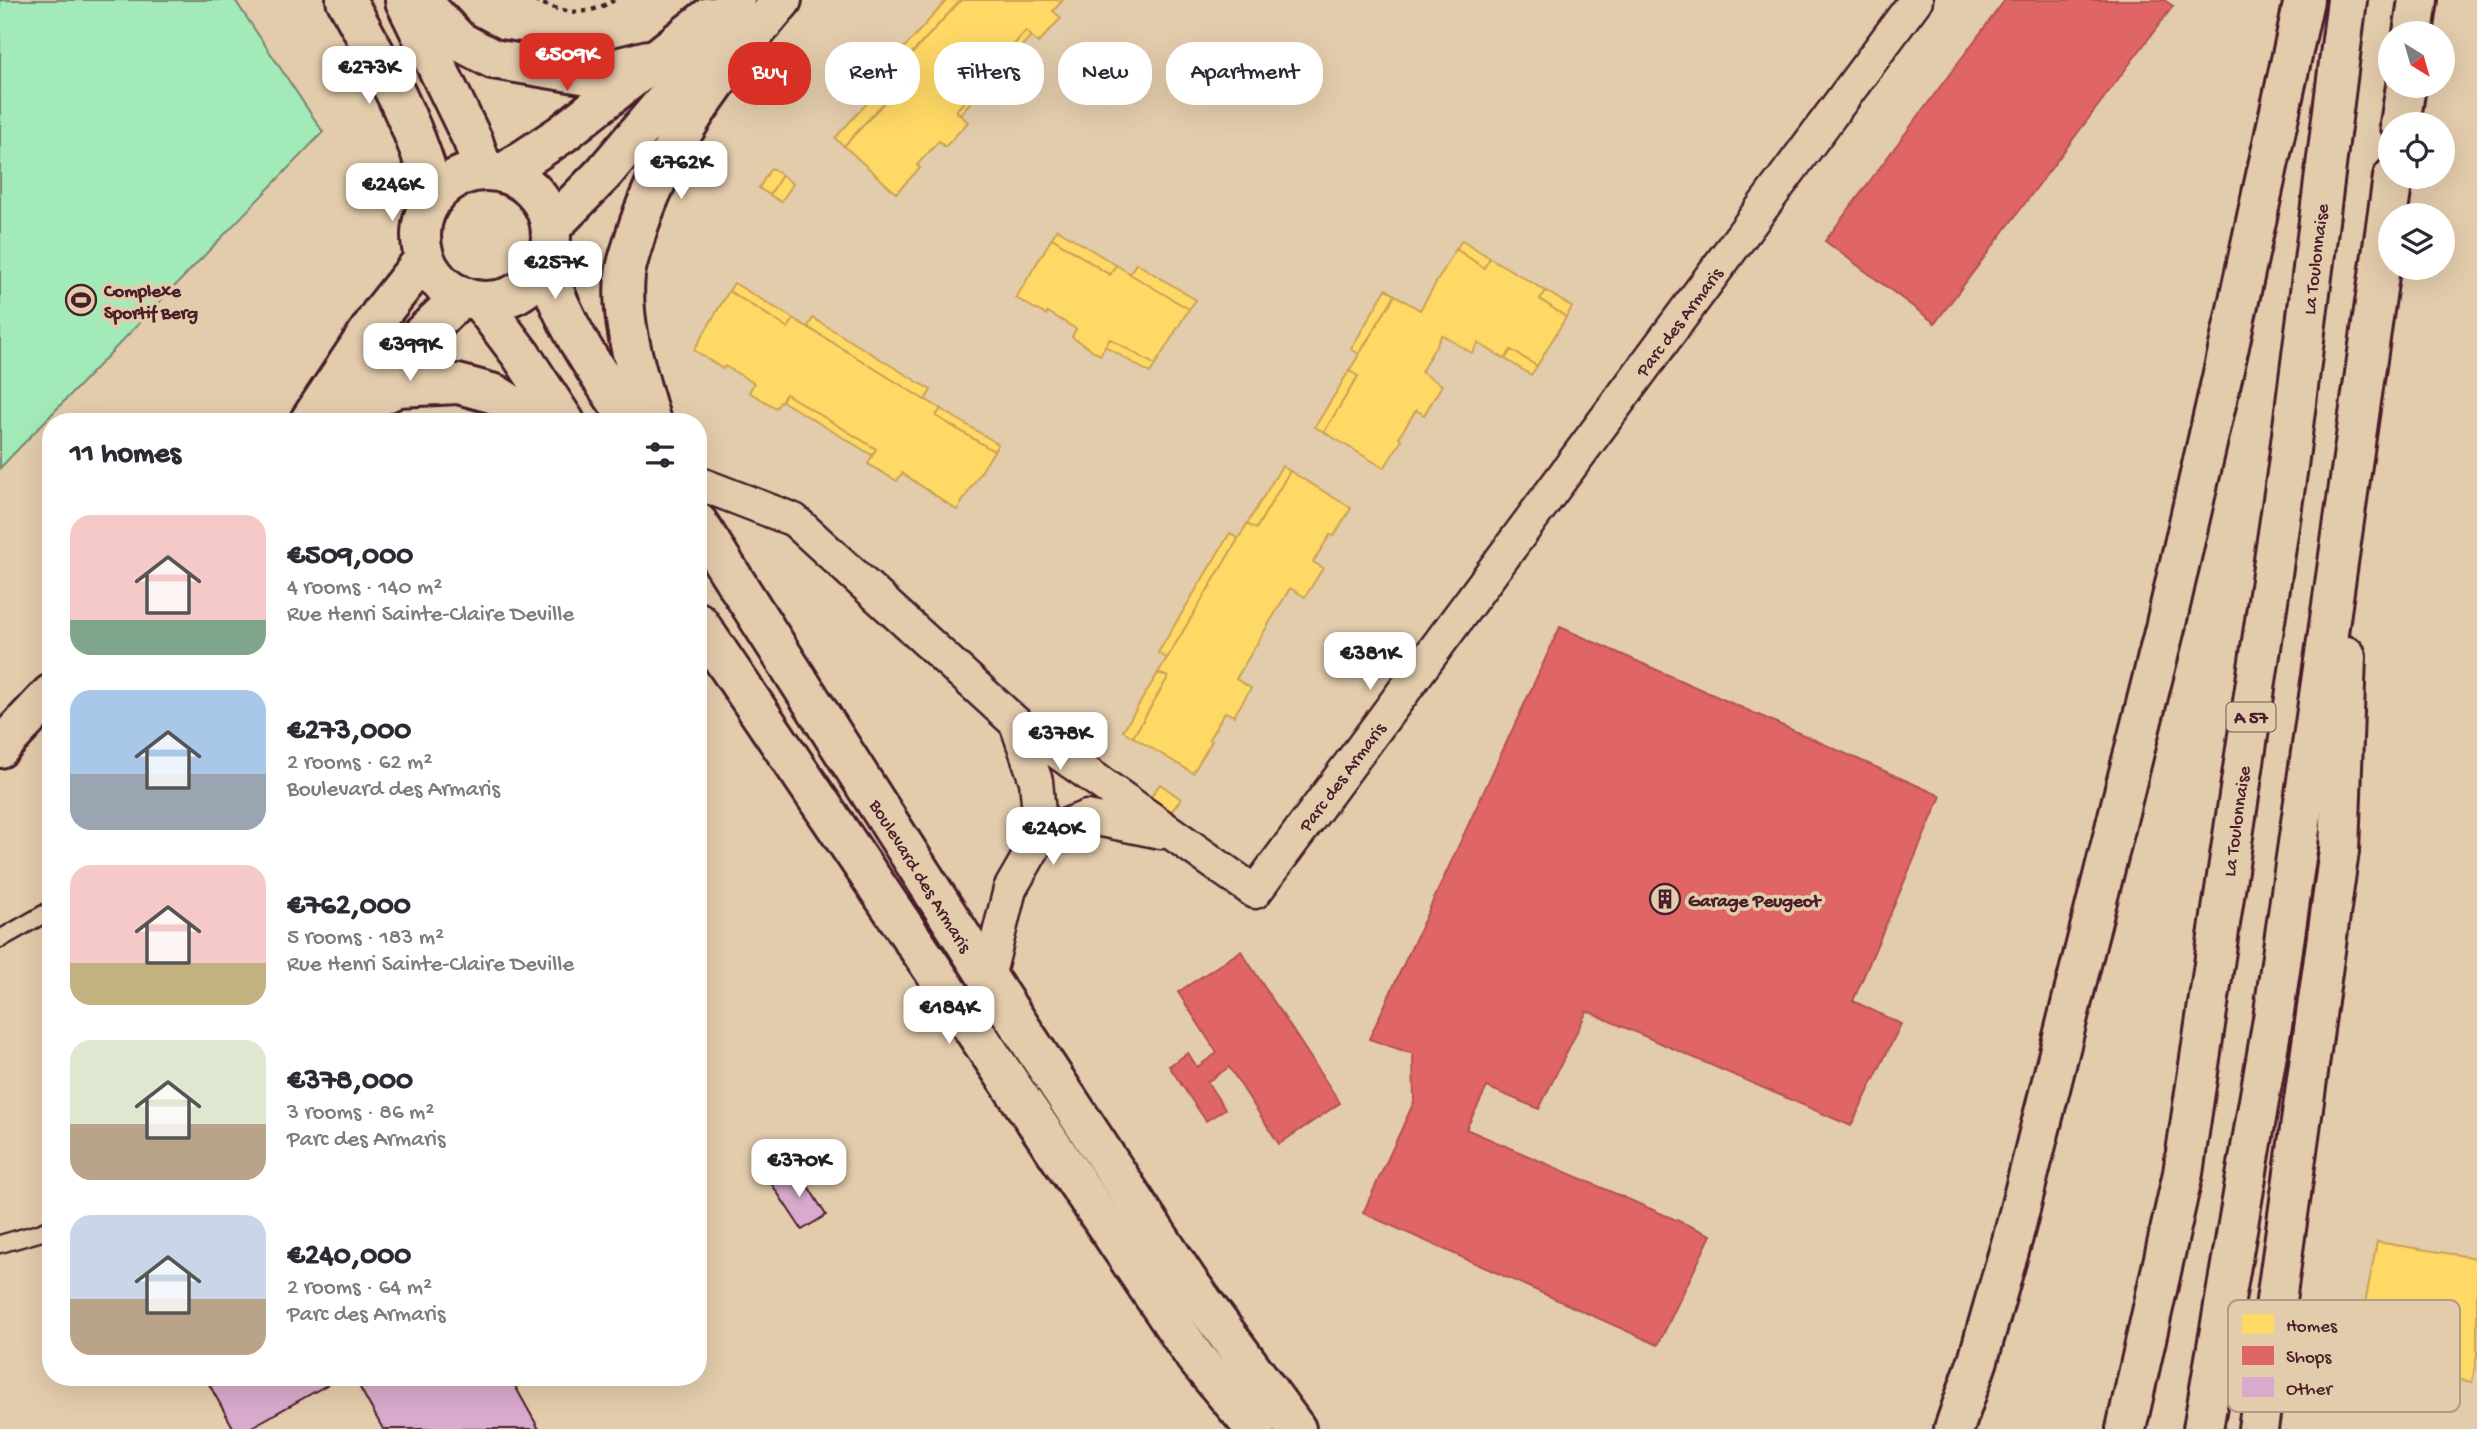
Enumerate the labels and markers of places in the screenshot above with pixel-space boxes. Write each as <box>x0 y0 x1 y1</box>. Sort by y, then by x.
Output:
pin: €509K <box>518 34 616 93</box>
pin: €273K <box>320 46 418 106</box>
pin: €762K <box>632 142 730 201</box>
pin: €246K <box>343 164 441 223</box>
pin: €257K <box>506 242 604 301</box>
place label: Complexe Sportif Berg <box>103 281 198 326</box>
sports icon: Complexe Sportif Berg <box>64 283 98 317</box>
pin: €399K <box>361 324 459 383</box>
pin: €381K <box>1321 632 1419 692</box>
pin: €378K <box>1011 712 1109 772</box>
pin: €240K <box>1004 808 1102 867</box>
building icon: Garage Peugeot <box>1648 882 1682 916</box>
place label: Garage Peugeot <box>1688 891 1823 914</box>
pin: €184K <box>900 986 998 1046</box>
pin: €370K <box>750 1140 848 1199</box>

